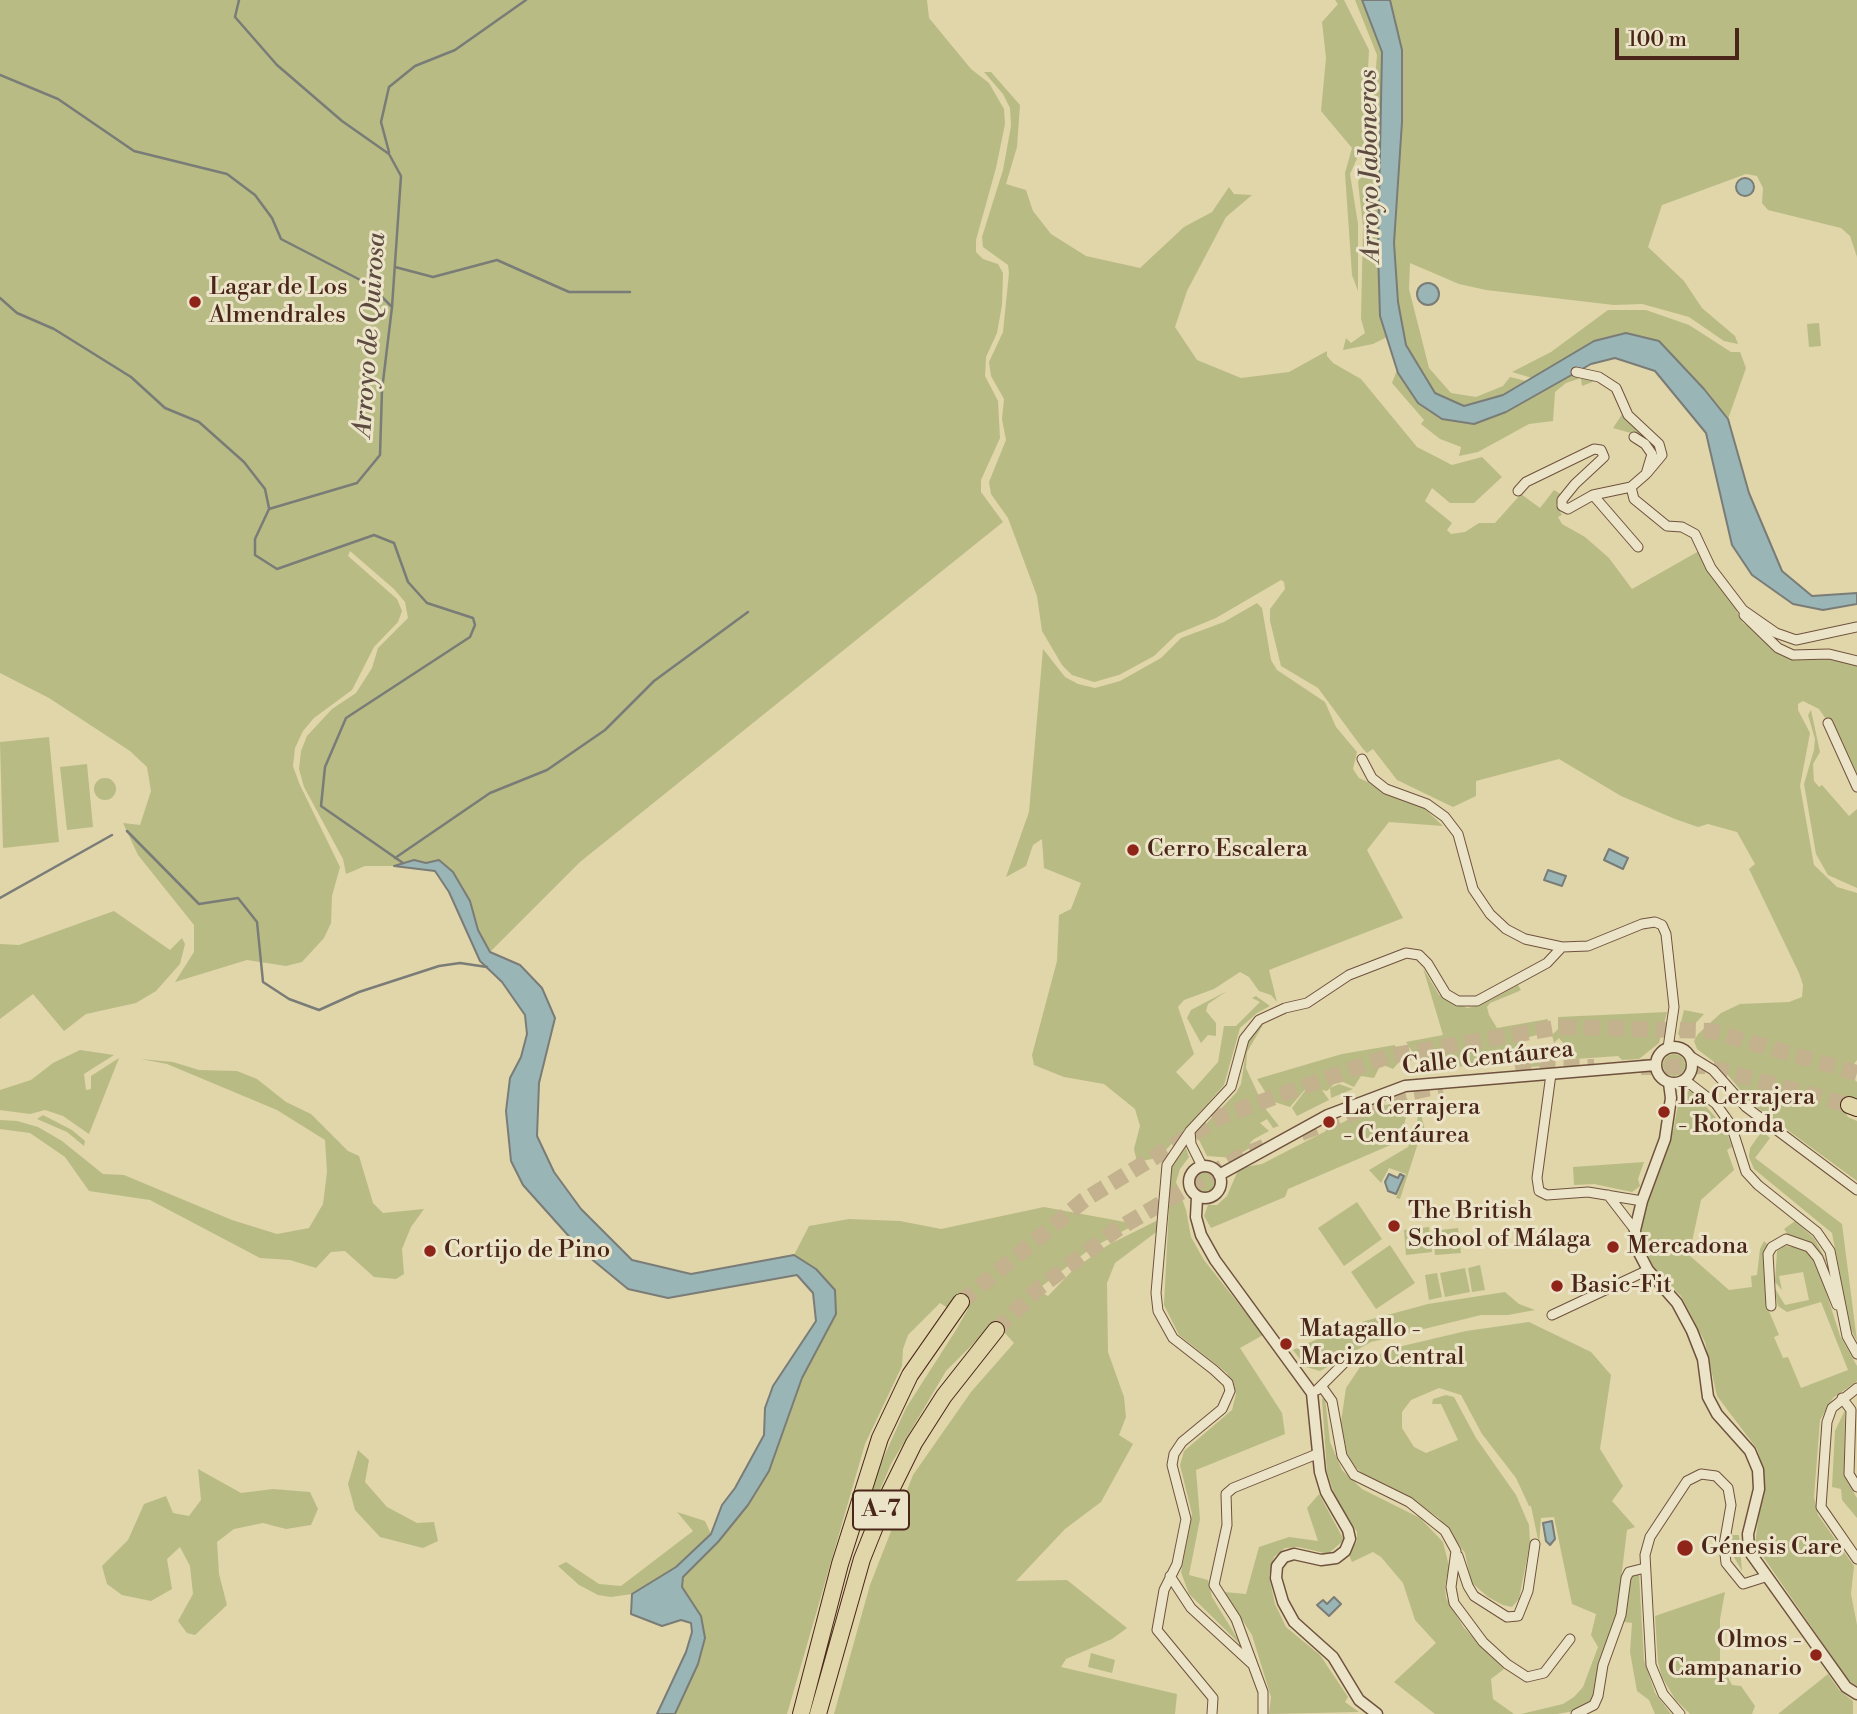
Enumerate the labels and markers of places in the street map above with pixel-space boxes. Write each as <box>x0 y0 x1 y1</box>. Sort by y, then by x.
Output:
place label: Lagar de Los Almendrales <box>209 274 348 330</box>
marker: Lagar de Los Almendrales <box>187 294 203 310</box>
place label: Cerro Escalera <box>1147 836 1308 864</box>
marker: Cerro Escalera <box>1125 842 1141 858</box>
place label: La Cerrajera - Rotonda <box>1678 1084 1815 1140</box>
place label: La Cerrajera - Centáurea <box>1343 1094 1480 1150</box>
marker: La Cerrajera - Rotonda <box>1656 1104 1672 1120</box>
marker: La Cerrajera - Centáurea <box>1321 1114 1337 1130</box>
place label: The British School of Málaga <box>1408 1198 1591 1254</box>
marker: The British School of Málaga <box>1386 1218 1402 1234</box>
place label: Mercadona <box>1627 1233 1748 1261</box>
place label: Cortijo de Pino <box>444 1237 610 1265</box>
marker: Mercadona <box>1605 1239 1621 1255</box>
marker: Cortijo de Pino <box>422 1243 438 1259</box>
place label: Basic-Fit <box>1571 1272 1672 1300</box>
marker: Basic-Fit <box>1549 1278 1565 1294</box>
place label: Matagallo - Macizo Central <box>1300 1316 1464 1372</box>
marker: Matagallo - Macizo Central <box>1278 1336 1294 1352</box>
place label: Génesis Care <box>1701 1534 1842 1562</box>
marker: Génesis Care <box>1675 1538 1695 1558</box>
place label: Olmos - Campanario <box>1668 1627 1802 1683</box>
marker: Olmos - Campanario <box>1808 1647 1824 1663</box>

